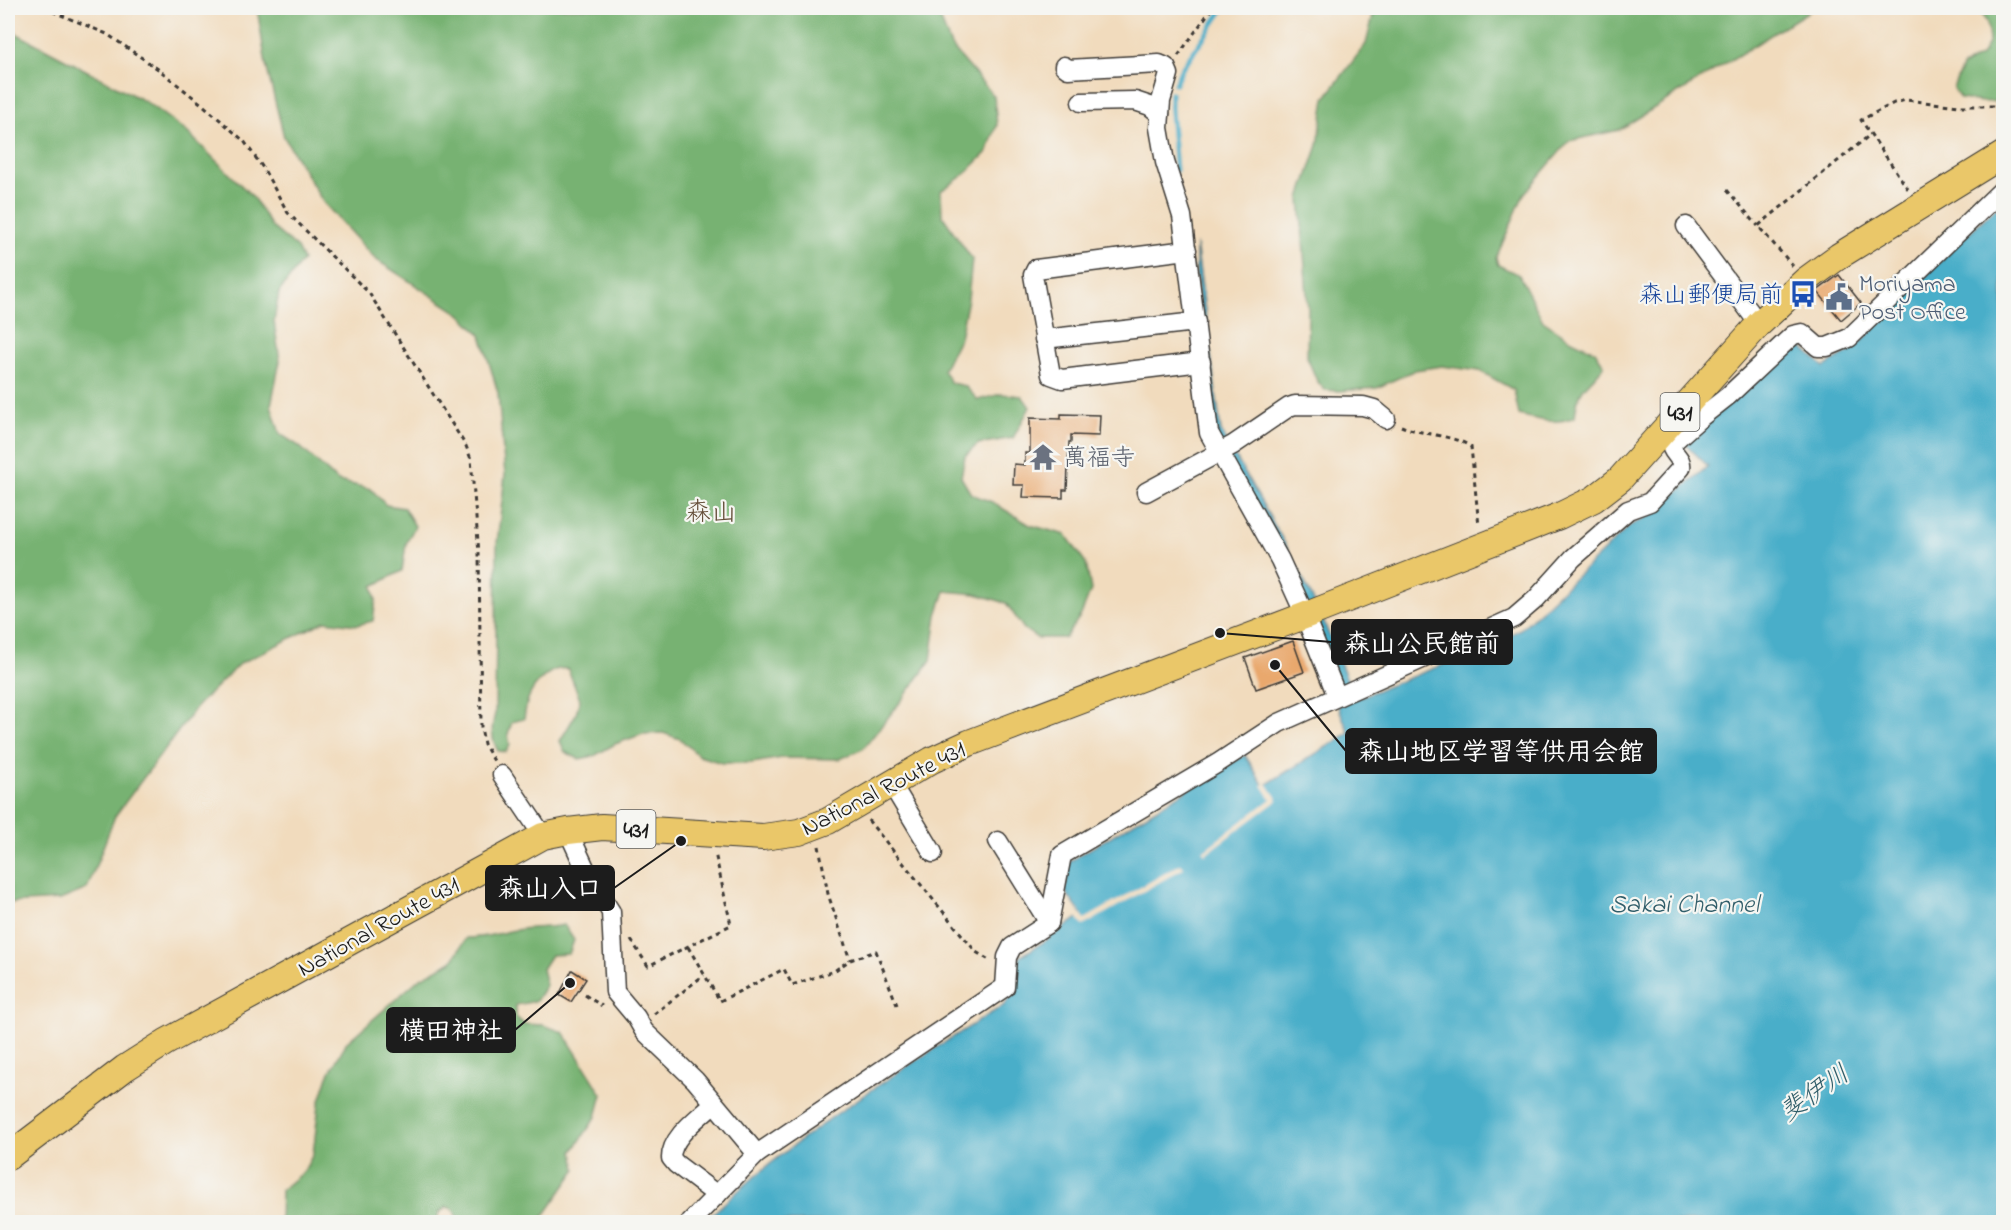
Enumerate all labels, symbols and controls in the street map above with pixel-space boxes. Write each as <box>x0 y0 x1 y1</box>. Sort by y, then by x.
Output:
place label: Moriyama Post Office <box>1859 268 1966 331</box>
place label: 森山郵便局前 <box>1639 279 1783 314</box>
bus stop icon: 森山郵便局前 <box>1788 279 1818 309</box>
public building icon: Moriyama Post Office <box>1824 282 1854 312</box>
road number: 431 <box>1660 393 1700 431</box>
temple icon: 萬福寺 <box>1028 442 1058 472</box>
place label: 萬福寺 <box>1063 442 1135 477</box>
district label: 森山 <box>685 495 737 533</box>
callout: 森山公民館前 <box>1332 620 1512 664</box>
text: 森山公民館前 <box>1344 627 1500 665</box>
callout: 森山地区学習等供用会館 <box>1346 729 1656 773</box>
street label: National Route 431 <box>796 733 973 847</box>
text: 森山地区学習等供用会館 <box>1358 735 1644 773</box>
road number: 431 <box>616 810 656 848</box>
callout: 森山入口 <box>486 866 614 910</box>
street label: National Route 431 <box>292 869 467 987</box>
text: 森山入口 <box>498 872 602 910</box>
water label: Sakai Channel <box>1609 887 1761 925</box>
callout: 横田神社 <box>387 1008 515 1052</box>
text: 横田神社 <box>399 1014 503 1052</box>
water label: 斐伊川 <box>1773 1057 1859 1132</box>

